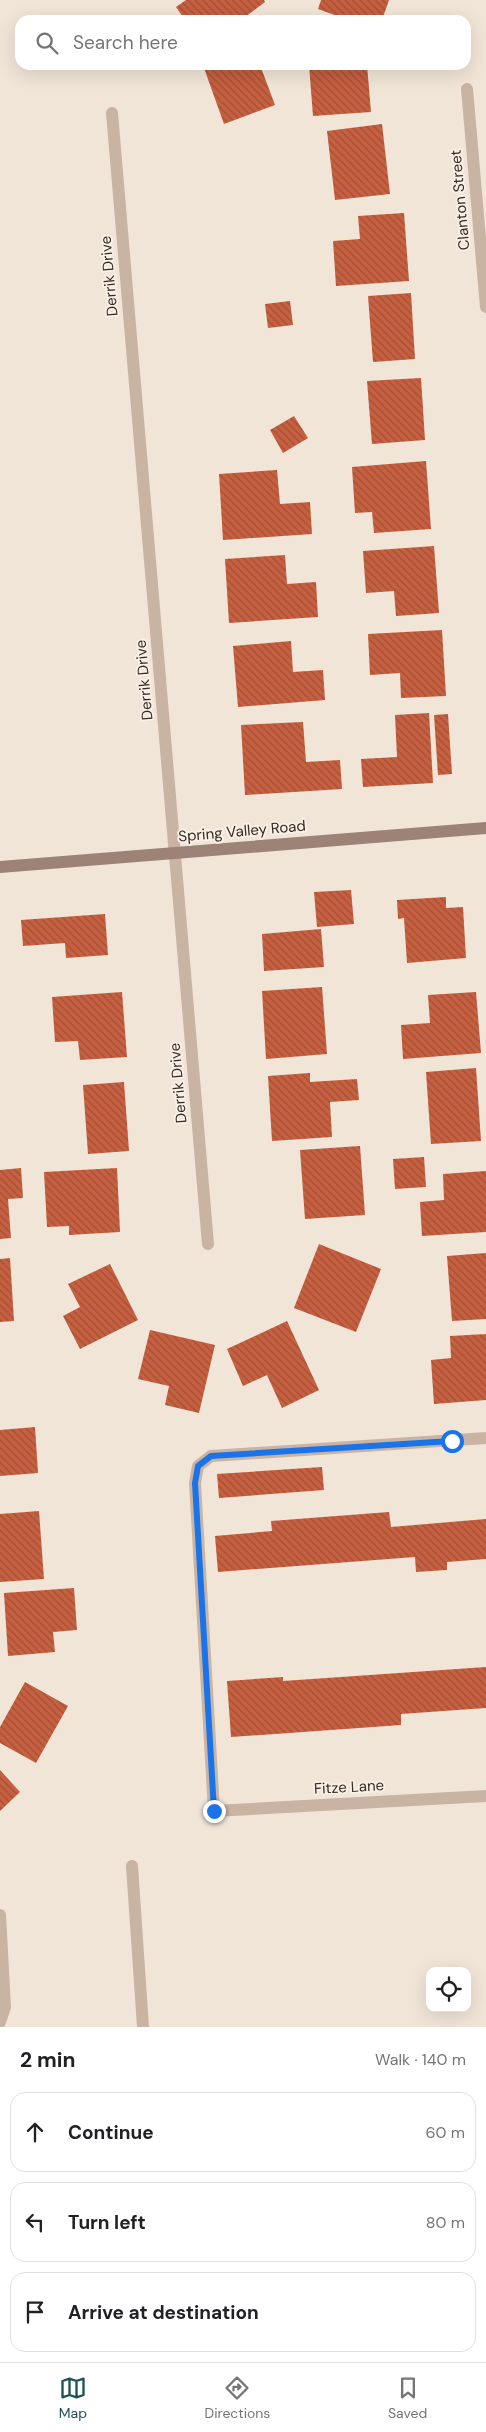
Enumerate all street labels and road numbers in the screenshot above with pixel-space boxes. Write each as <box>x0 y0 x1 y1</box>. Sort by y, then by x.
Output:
street label: Clanton Street <box>446 149 474 251</box>
street label: Derrik Drive <box>96 235 122 317</box>
street label: Derrik Drive <box>131 639 157 721</box>
street label: Spring Valley Road <box>178 815 306 847</box>
street label: Derrik Drive <box>165 1042 191 1124</box>
street label: Fitze Lane <box>313 1775 385 1799</box>

